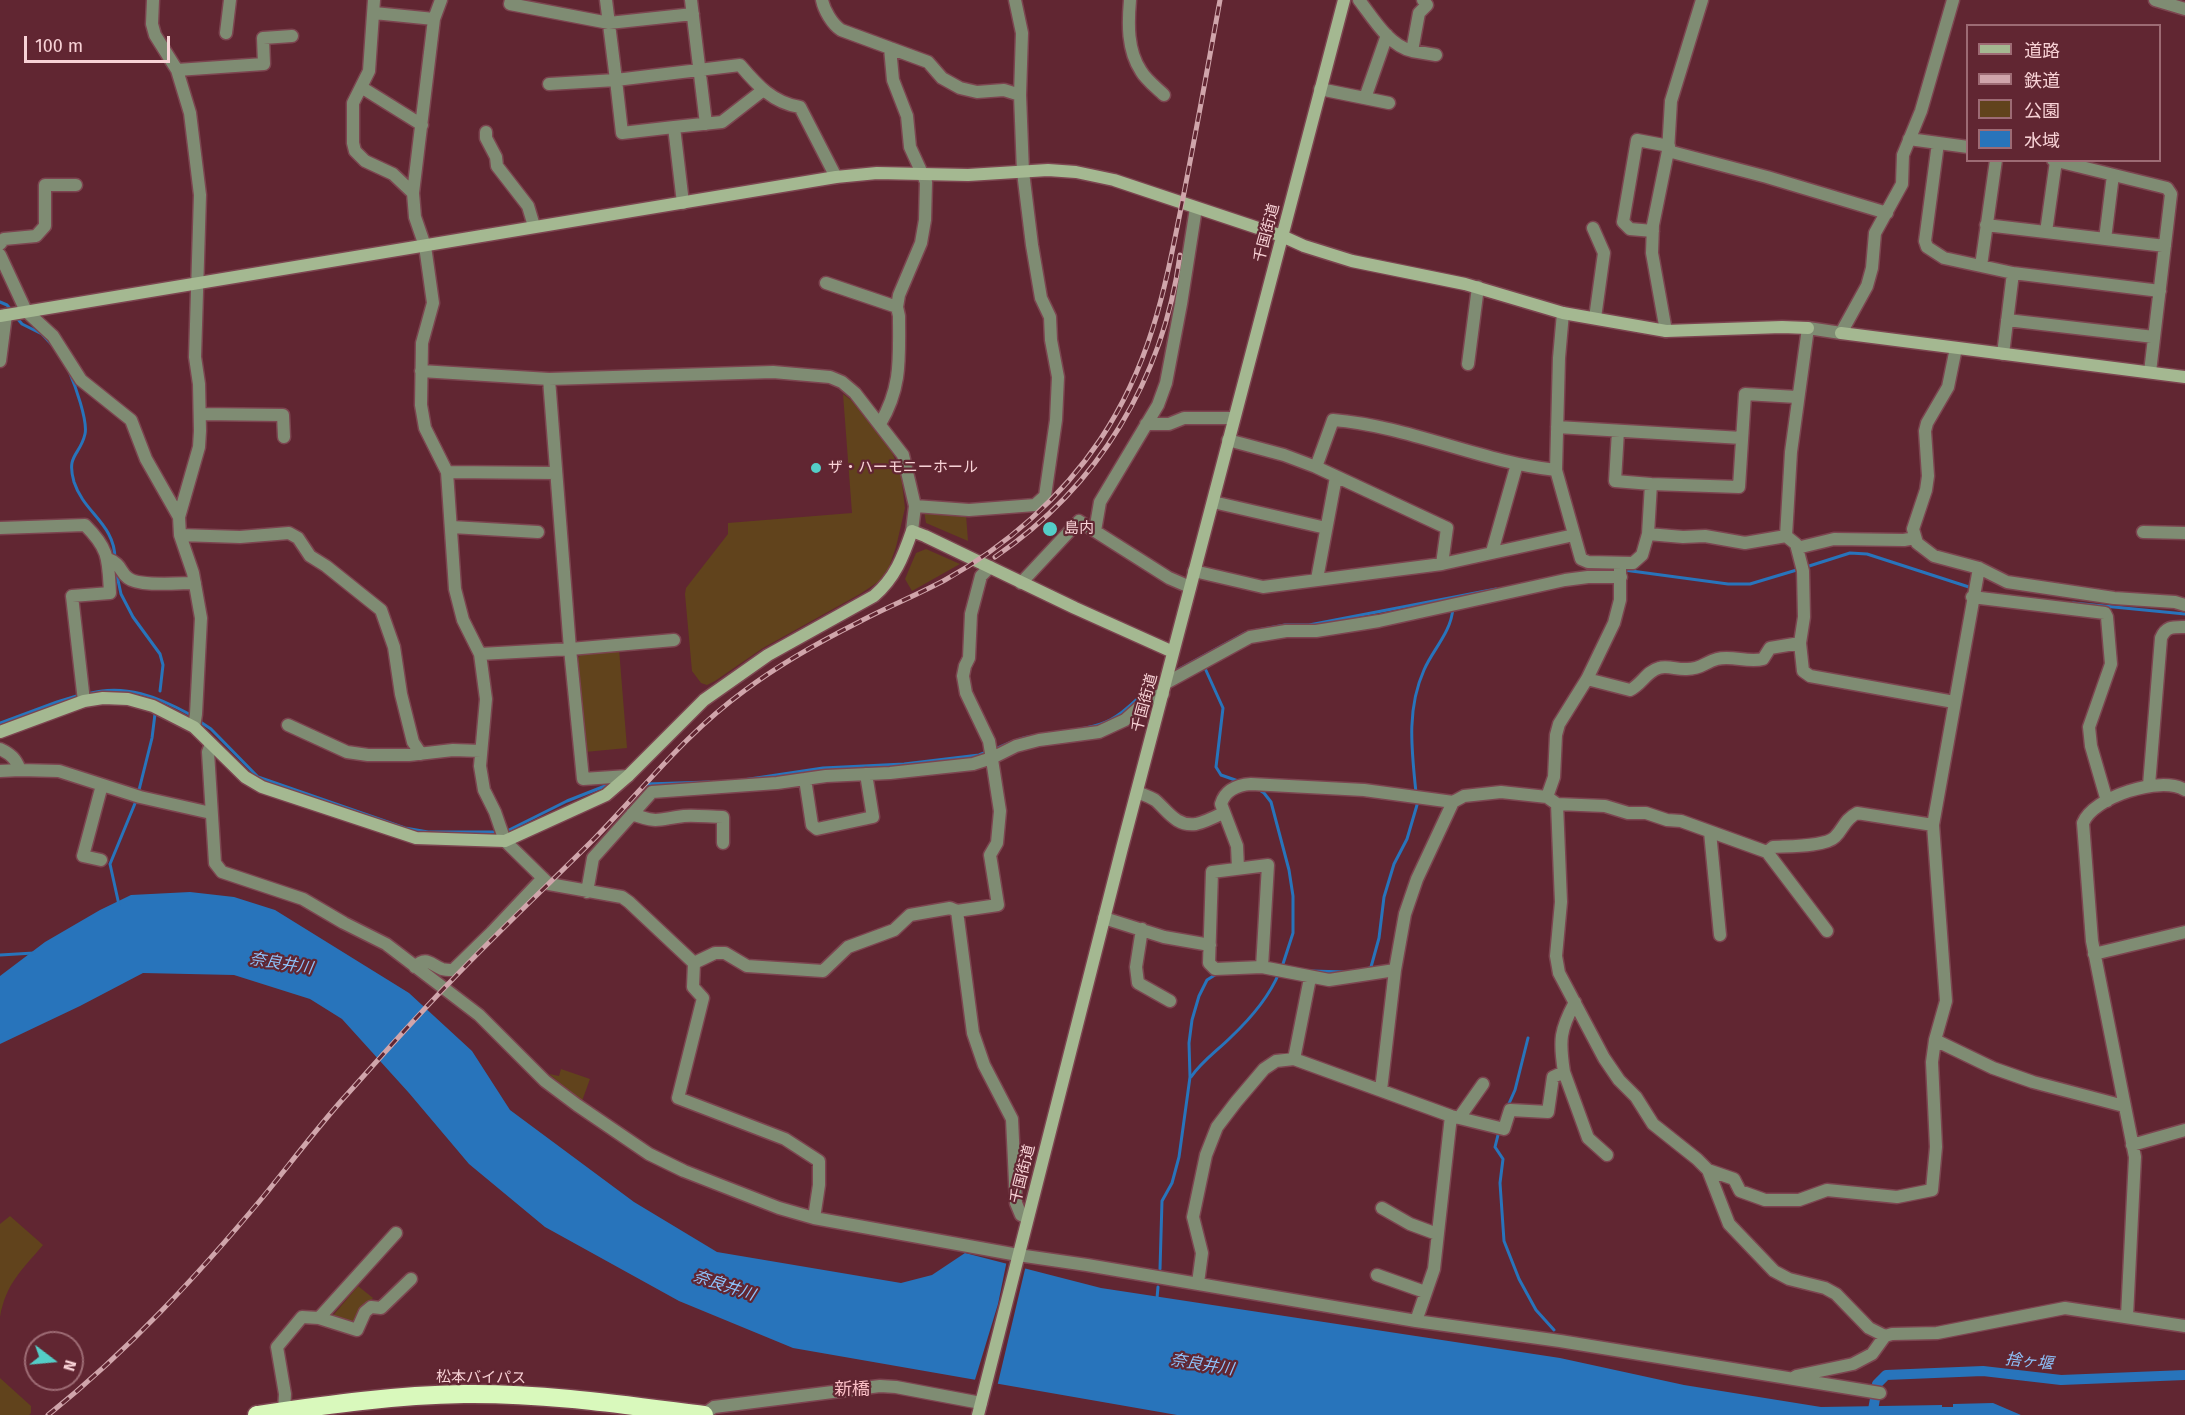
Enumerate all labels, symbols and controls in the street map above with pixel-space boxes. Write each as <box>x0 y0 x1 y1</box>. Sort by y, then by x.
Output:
scale bar <box>27 24 172 62</box>
legend <box>1966 24 2161 162</box>
text: 100 m <box>35 35 83 57</box>
text: 道路 <box>2024 40 2060 62</box>
text: 鉄道 <box>2024 70 2060 92</box>
text: 公園 <box>2024 100 2060 122</box>
text: 水域 <box>2024 130 2060 152</box>
street label: 千国街道 <box>1251 202 1283 264</box>
place label: ザ・ハーモニーホール <box>828 459 978 477</box>
marker: ザ・ハーモニーホール <box>809 461 823 475</box>
marker: 島内 <box>1041 520 1059 538</box>
place label: 島内 <box>1064 520 1094 538</box>
street label: 千国街道 <box>1129 672 1161 734</box>
water label: 奈良井川 <box>248 950 314 978</box>
street label: 千国街道 <box>1007 1143 1039 1205</box>
water label: 奈良井川 <box>691 1267 757 1305</box>
north arrow <box>24 1331 84 1391</box>
water label: 捨ヶ堰 <box>2004 1350 2054 1374</box>
water label: 奈良井川 <box>1169 1351 1235 1379</box>
text: N <box>59 1358 80 1373</box>
street label: 松本バイパス <box>436 1368 526 1388</box>
district label: 新橋 <box>834 1379 870 1401</box>

